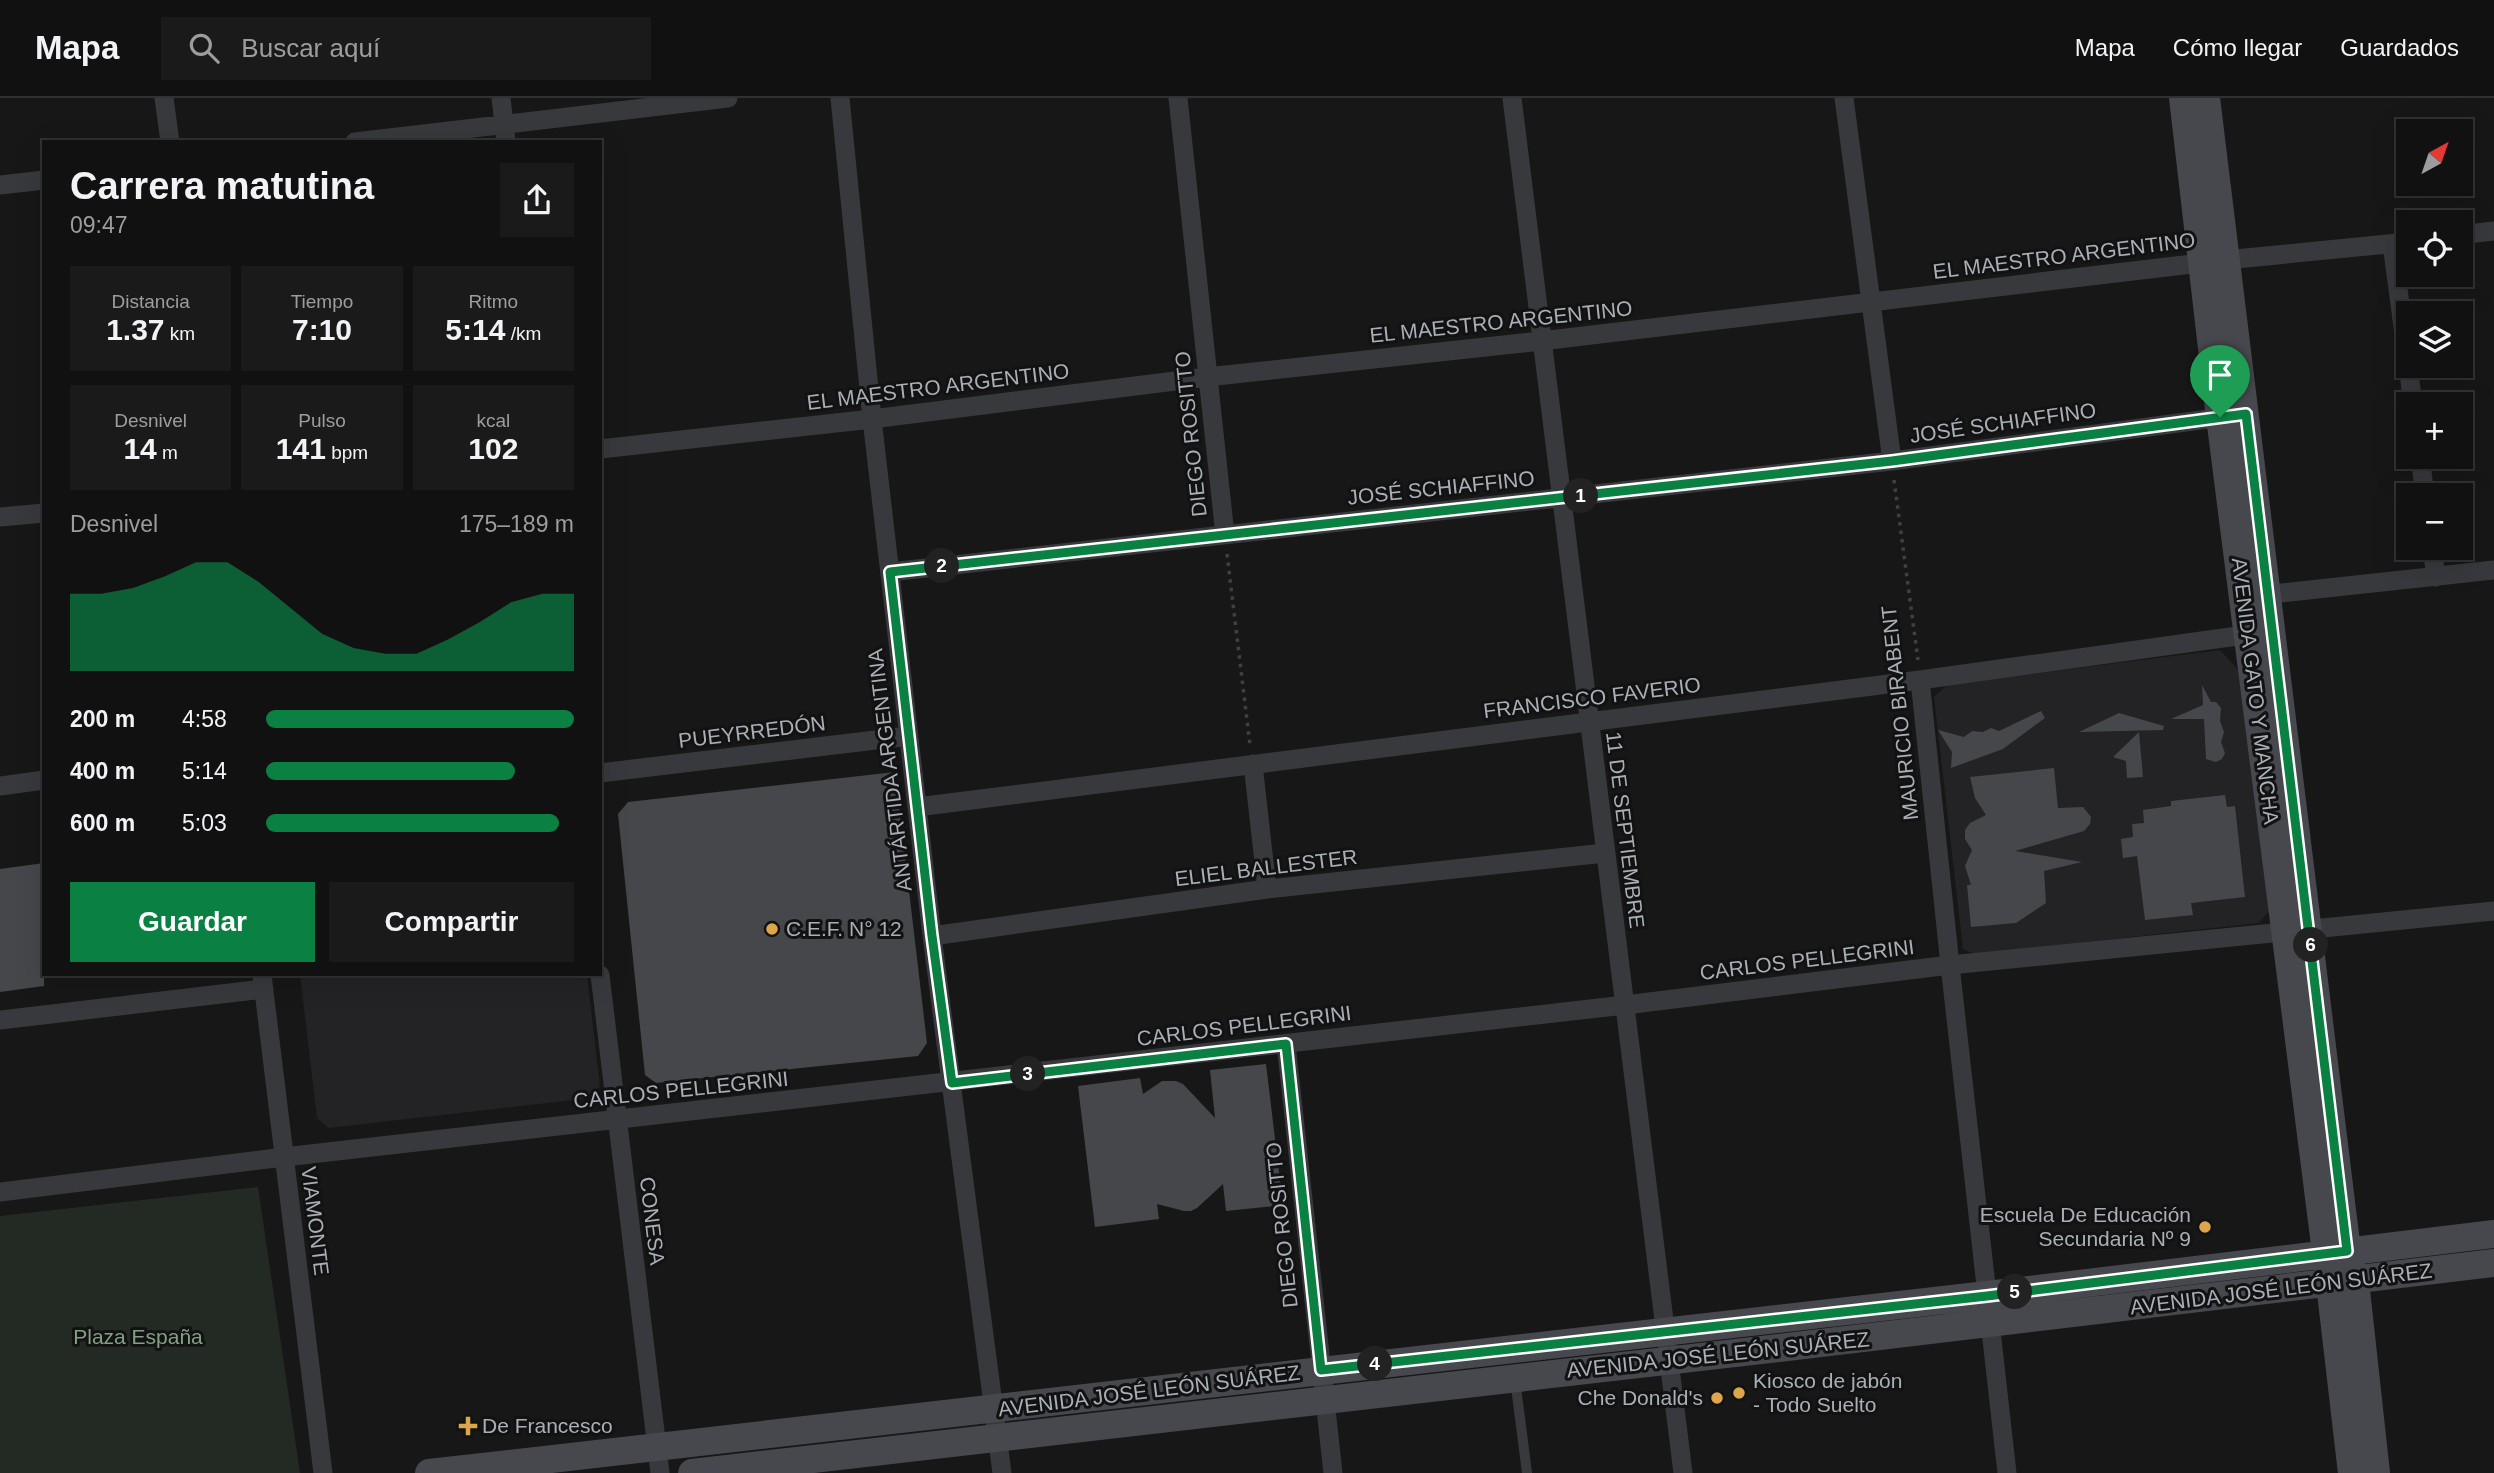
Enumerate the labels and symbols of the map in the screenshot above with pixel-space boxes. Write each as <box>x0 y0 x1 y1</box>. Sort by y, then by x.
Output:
north arrow <box>2396 119 2473 196</box>
street label: EL MAESTRO ARGENTINO <box>1931 228 2196 283</box>
street label: EL MAESTRO ARGENTINO <box>1368 296 1633 347</box>
pin <box>2190 345 2250 417</box>
street label: DIEGO ROSITTO <box>1170 350 1211 518</box>
street label: EL MAESTRO ARGENTINO <box>805 359 1070 414</box>
street label: JOSÉ SCHIAFFINO <box>1908 398 2098 447</box>
street label: JOSÉ SCHIAFFINO <box>1346 466 1536 509</box>
pin: 1 <box>1564 478 1598 514</box>
pin: 2 <box>925 548 960 584</box>
street label: AVENIDA GATO Y MANCHA <box>2228 556 2283 826</box>
street label: MAURICIO BIRABENT <box>1877 604 1922 822</box>
street label: ANTÁRTIDA ARGENTINA <box>863 647 916 893</box>
street label: FRANCISCO FAVERIO <box>1482 673 1702 722</box>
street label: PUEYRREDÓN <box>677 711 827 752</box>
street label: 11 DE SEPTIEMBRE <box>1602 730 1649 930</box>
street label: ELIEL BALLESTER <box>1173 845 1358 890</box>
place label: C.E.F. N° 12 <box>786 917 902 940</box>
marker: C.E.F. N° 12 <box>764 921 780 937</box>
pin: 6 <box>2294 928 2328 962</box>
street label: CARLOS PELLEGRINI <box>1698 935 1915 984</box>
street label: CARLOS PELLEGRINI <box>1135 1001 1352 1050</box>
pin: 3 <box>1010 1056 1046 1091</box>
street label: CARLOS PELLEGRINI <box>572 1067 790 1112</box>
street label: DIEGO ROSITTO <box>1261 1141 1302 1309</box>
street label: VIAMONTE <box>297 1165 334 1277</box>
street label: CONESA <box>636 1176 669 1266</box>
place label: Escuela De Educación Secundaria Nº 9 <box>1980 1203 2191 1250</box>
marker: Escuela De Educación Secundaria Nº 9 <box>2197 1219 2213 1235</box>
street label: AVENIDA JOSÉ LEÓN SUÁREZ <box>2129 1259 2433 1318</box>
pin: 5 <box>1997 1274 2032 1310</box>
park label: Plaza España <box>73 1325 203 1348</box>
street label: AVENIDA JOSÉ LEÓN SUÁREZ <box>1565 1327 1871 1382</box>
pin: 4 <box>1358 1346 1392 1382</box>
street label: AVENIDA JOSÉ LEÓN SUÁREZ <box>997 1361 1301 1420</box>
place label: Kiosco de jabón - Todo Suelto <box>1753 1369 1902 1416</box>
marker: Kiosco de jabón - Todo Suelto <box>1731 1385 1747 1401</box>
place label: Che Donald's <box>1578 1386 1703 1409</box>
marker: Che Donald's <box>1709 1390 1725 1406</box>
place label: De Francesco <box>482 1414 613 1437</box>
marker: De Francesco <box>460 1418 476 1434</box>

